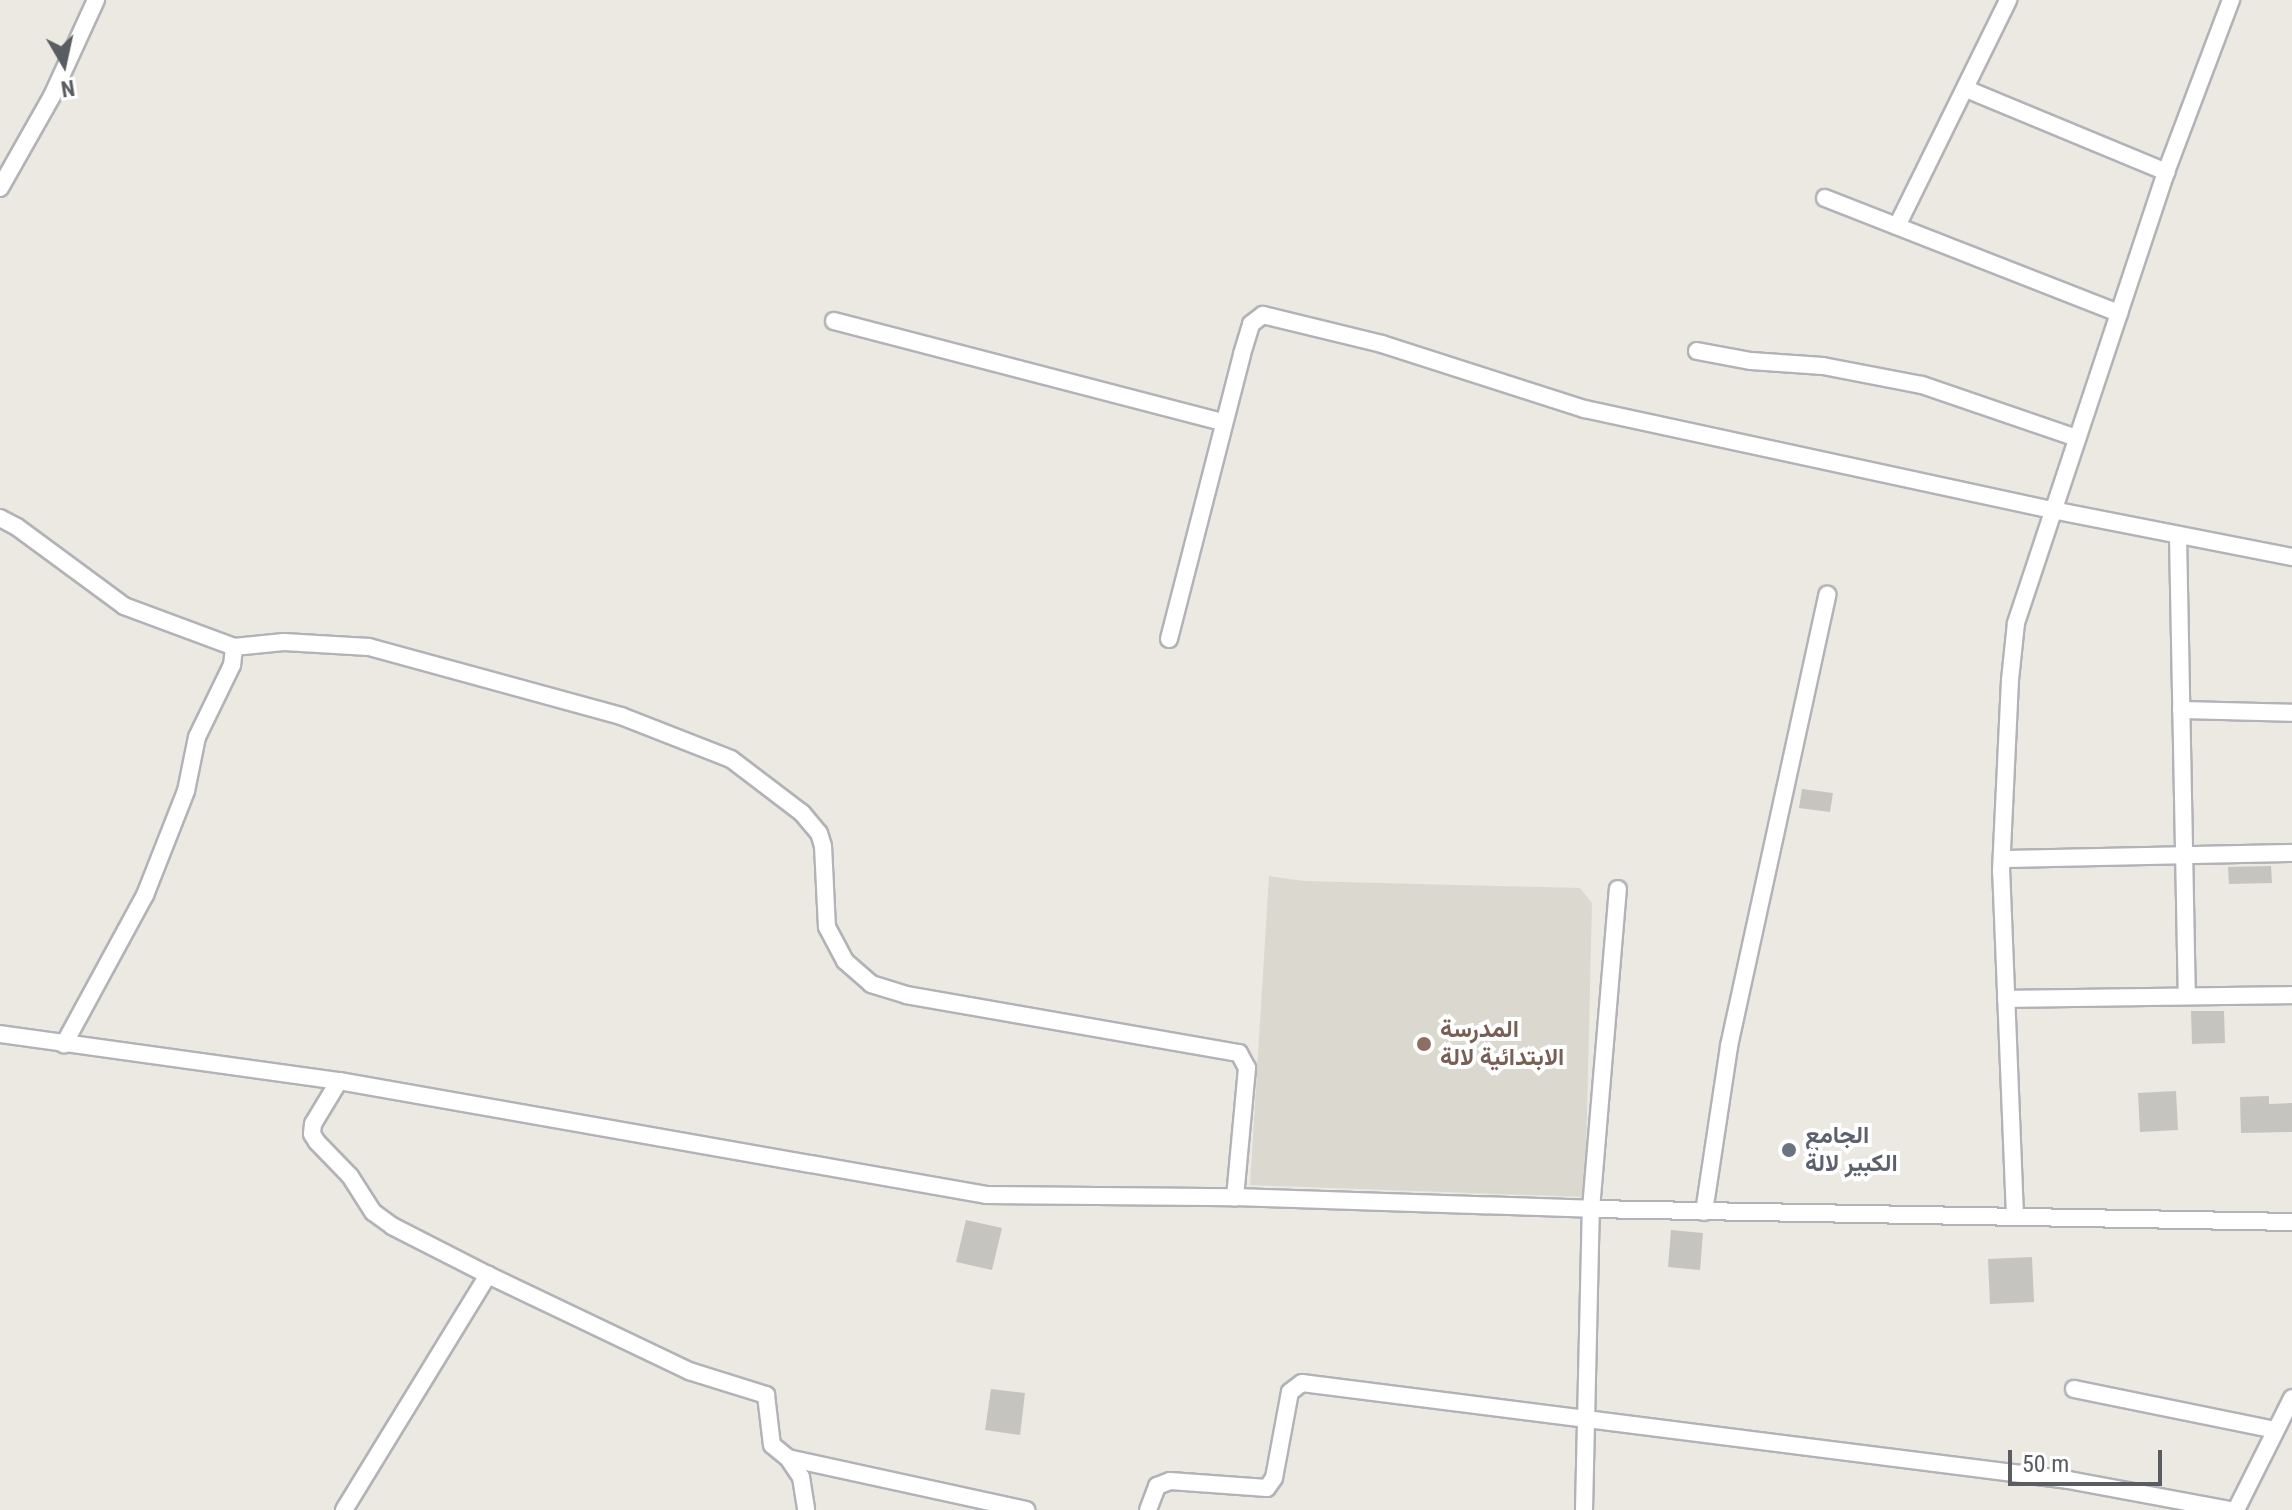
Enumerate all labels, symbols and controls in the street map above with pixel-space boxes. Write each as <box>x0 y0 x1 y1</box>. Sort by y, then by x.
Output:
north arrow <box>24 24 104 104</box>
text: N <box>59 75 76 102</box>
place label: المدرسة الابتدائية لالة <box>1440 1016 1564 1072</box>
marker: المدرسة الابتدائية لالة <box>1415 1035 1433 1053</box>
place label: الجامع الكبير لالة <box>1805 1122 1898 1178</box>
marker: الجامع الكبير لالة <box>1780 1141 1798 1159</box>
scale bar <box>2012 1434 2166 1484</box>
text: 50 m <box>2022 1450 2069 1478</box>

